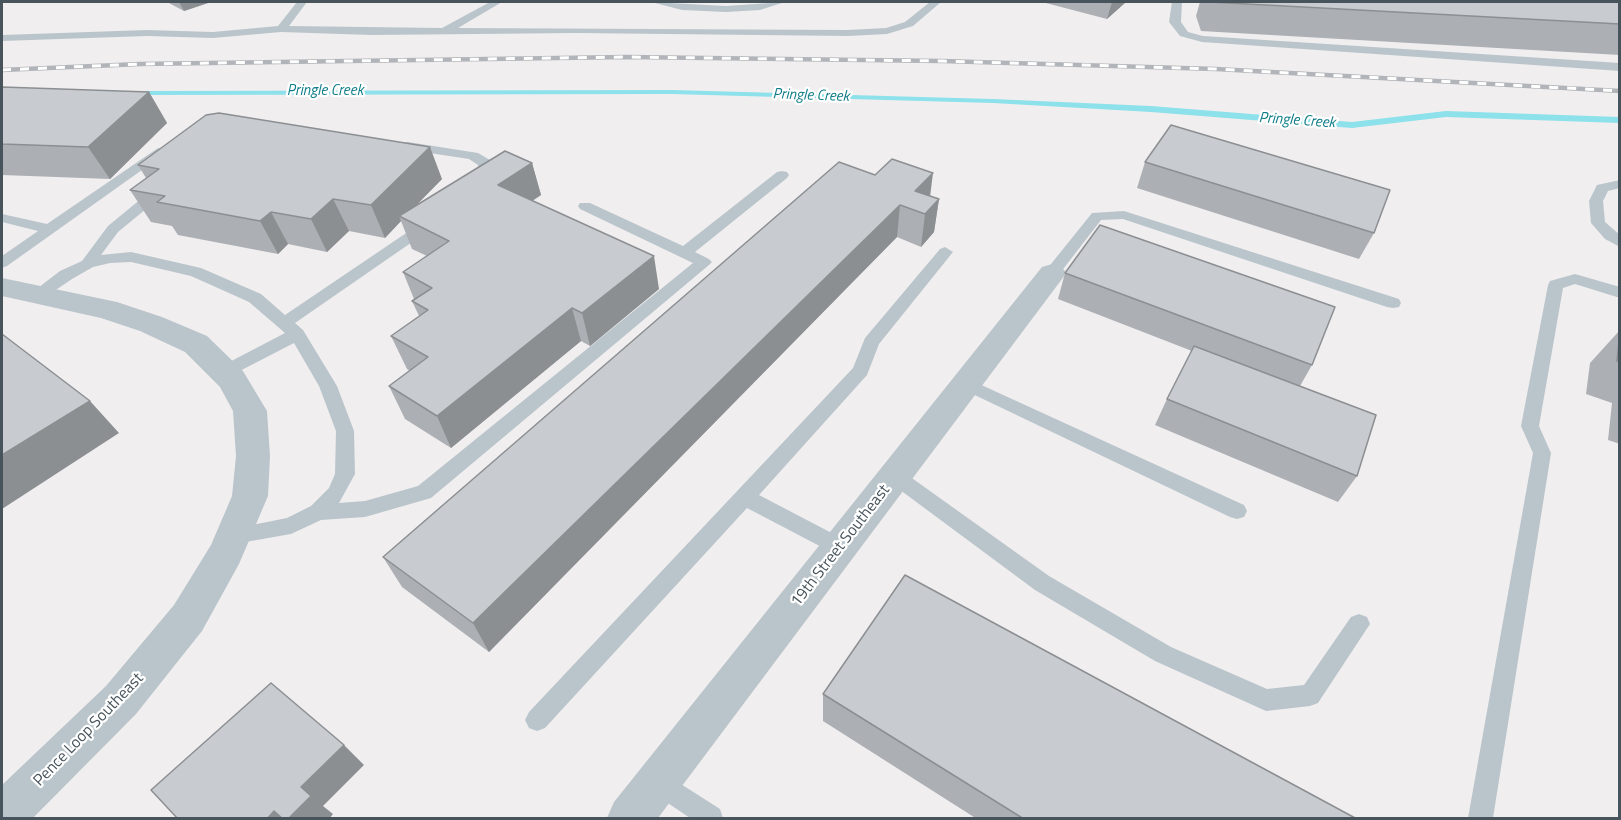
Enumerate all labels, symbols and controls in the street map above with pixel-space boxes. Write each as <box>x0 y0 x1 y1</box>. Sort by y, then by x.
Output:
water label: Pringle Creek <box>287 82 363 100</box>
water label: Pringle Creek <box>772 86 850 106</box>
water label: Pringle Creek <box>1258 109 1336 133</box>
street label: 19th Street Southeast <box>787 481 895 611</box>
street label: Pence Loop Southeast <box>30 669 148 791</box>

